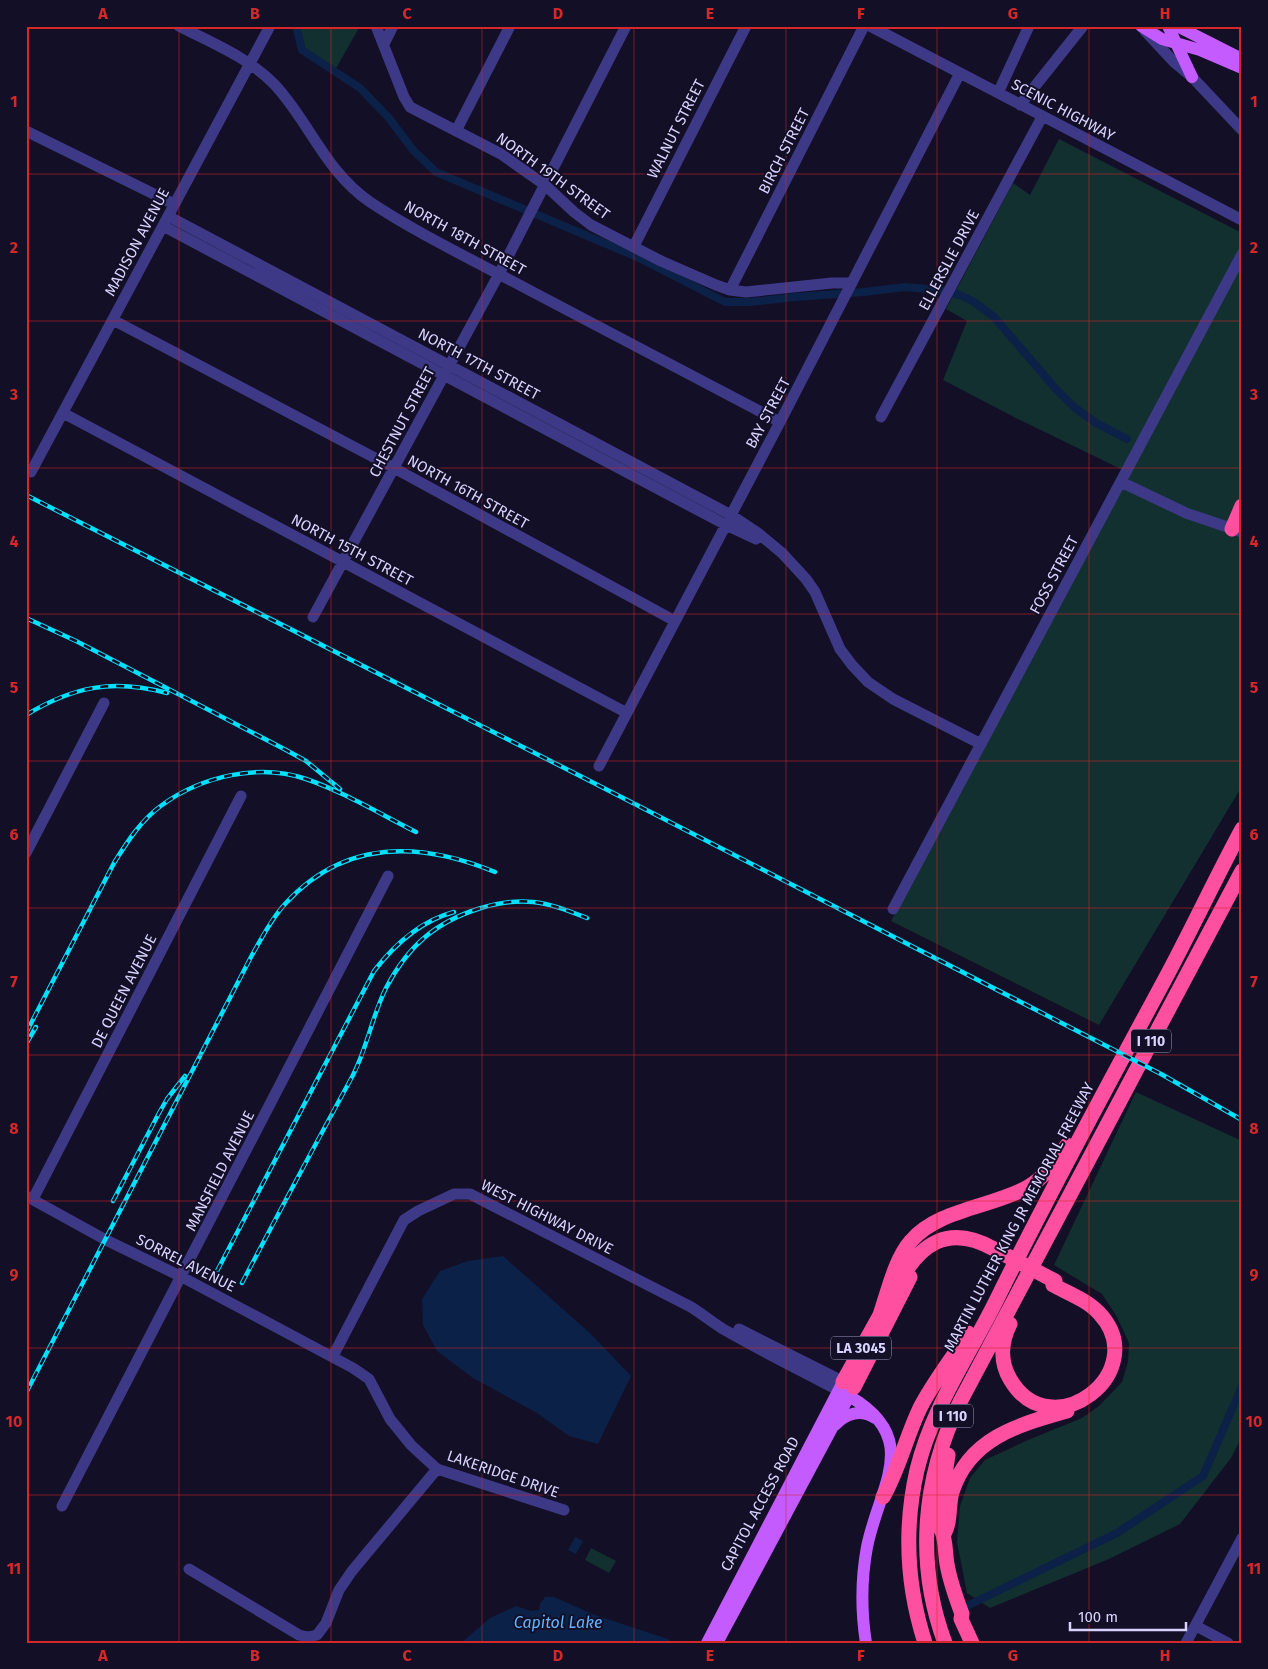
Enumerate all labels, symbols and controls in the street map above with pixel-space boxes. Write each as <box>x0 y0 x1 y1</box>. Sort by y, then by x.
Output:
text: A <box>97 4 108 23</box>
text: B <box>250 4 260 23</box>
text: C <box>402 4 412 23</box>
text: D <box>553 4 563 23</box>
text: E <box>706 4 714 23</box>
text: F <box>857 4 865 23</box>
text: G <box>1008 4 1018 23</box>
text: H <box>1160 4 1170 23</box>
street label: SCENIC HIGHWAY <box>1008 75 1118 145</box>
street label: WALNUT STREET <box>643 76 709 182</box>
text: 1 <box>10 92 18 111</box>
text: 1 <box>1250 92 1258 111</box>
street label: BIRCH STREET <box>755 105 813 197</box>
street label: NORTH 19TH STREET <box>493 129 613 223</box>
street label: MADISON AVENUE <box>101 185 173 299</box>
street label: NORTH 18TH STREET <box>401 197 529 279</box>
street label: ELLERSLIE DRIVE <box>915 207 983 313</box>
text: 2 <box>10 238 18 257</box>
text: 2 <box>1250 238 1258 257</box>
street label: NORTH 17TH STREET <box>415 324 543 404</box>
street label: CHESTNUT STREET <box>365 363 439 480</box>
street label: BAY STREET <box>742 374 794 451</box>
text: 3 <box>9 385 18 404</box>
text: 3 <box>1249 385 1258 404</box>
street label: NORTH 16TH STREET <box>404 451 532 533</box>
street label: NORTH 15TH STREET <box>288 510 416 590</box>
text: 4 <box>9 532 19 551</box>
text: 4 <box>1249 532 1259 551</box>
street label: FOSS STREET <box>1026 533 1082 617</box>
text: 5 <box>10 678 19 697</box>
text: 5 <box>1250 678 1259 697</box>
text: 6 <box>9 825 19 844</box>
text: 6 <box>1249 825 1259 844</box>
street label: DE QUEEN AVENUE <box>88 931 160 1051</box>
text: 7 <box>10 972 18 991</box>
text: 7 <box>1250 972 1258 991</box>
road number: I 110 <box>1131 1030 1171 1052</box>
street label: MARTIN LUTHER KING JR MEMORIAL FREEWAY <box>940 1079 1098 1355</box>
street label: MANSFIELD AVENUE <box>182 1108 258 1234</box>
text: 8 <box>9 1119 19 1138</box>
text: 8 <box>1249 1119 1259 1138</box>
street label: WEST HIGHWAY DRIVE <box>478 1176 616 1258</box>
street label: SORREL AVENUE <box>133 1230 239 1296</box>
text: 9 <box>10 1265 19 1284</box>
text: 9 <box>1250 1265 1259 1284</box>
road number: LA 3045 <box>831 1336 891 1360</box>
road number: I 110 <box>933 1404 973 1428</box>
text: 10 <box>6 1412 22 1431</box>
text: 10 <box>1246 1412 1262 1431</box>
street label: CAPITOL ACCESS ROAD <box>717 1434 803 1574</box>
street label: LAKERIDGE DRIVE <box>445 1446 561 1502</box>
text: 11 <box>7 1559 21 1578</box>
text: 11 <box>1247 1559 1261 1578</box>
scale bar <box>1070 1599 1187 1631</box>
text: 100 m <box>1078 1608 1118 1626</box>
water label: Capitol Lake <box>514 1613 602 1632</box>
text: A <box>97 1646 108 1665</box>
text: B <box>250 1646 260 1665</box>
text: C <box>402 1646 412 1665</box>
text: D <box>553 1646 563 1665</box>
text: E <box>706 1646 714 1665</box>
text: F <box>857 1646 865 1665</box>
text: G <box>1008 1646 1018 1665</box>
text: H <box>1160 1646 1170 1665</box>

